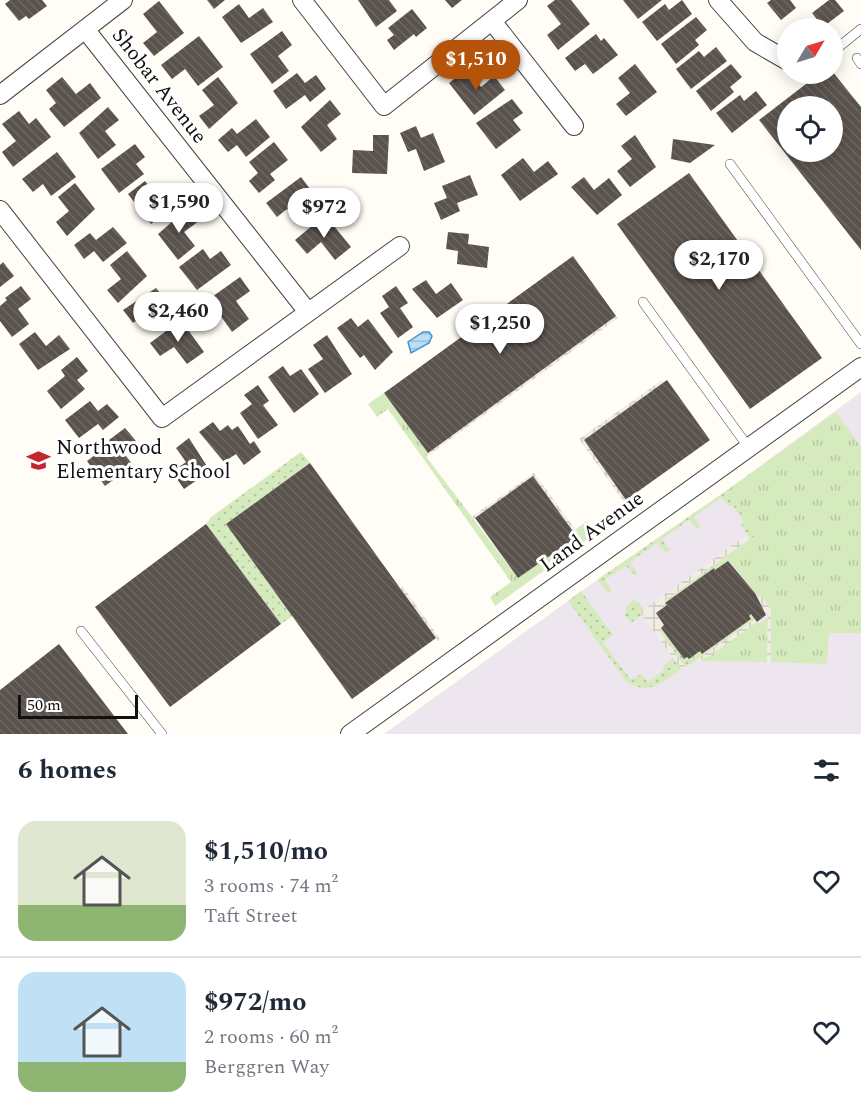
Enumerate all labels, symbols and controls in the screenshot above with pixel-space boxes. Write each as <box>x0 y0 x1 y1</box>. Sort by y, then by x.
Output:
north arrow <box>777 18 843 84</box>
map controls <box>777 18 843 162</box>
street label: Shobar Avenue <box>103 21 215 151</box>
pin: $1,510 <box>427 40 525 91</box>
text: $1,510 <box>445 44 507 74</box>
button: locate <box>777 96 843 162</box>
pin: $1,590 <box>130 183 228 234</box>
text: $1,590 <box>148 187 210 217</box>
pin: $972 <box>288 188 360 239</box>
text: $972 <box>302 192 346 222</box>
pin: $2,170 <box>670 240 768 291</box>
text: $2,170 <box>688 244 750 274</box>
pin: $2,460 <box>129 292 227 343</box>
text: $2,460 <box>147 296 209 326</box>
pin: $1,250 <box>451 304 549 355</box>
text: $1,250 <box>469 308 531 338</box>
place label: Northwood Elementary School <box>56 432 231 488</box>
school or university icon: Northwood Elementary School <box>25 447 51 473</box>
street label: Land Avenue <box>533 483 651 581</box>
scale bar <box>18 692 138 720</box>
text: 50 m <box>27 693 61 717</box>
text: 6 homes <box>18 750 117 790</box>
icon: filters <box>810 754 843 787</box>
text: $1,510/mo <box>204 831 328 871</box>
icon: home <box>66 845 138 917</box>
icon: heart <box>810 865 843 898</box>
text: 3 rooms · 74 m² <box>204 871 338 901</box>
text: Taft Street <box>204 901 298 931</box>
text: $972/mo <box>204 982 307 1022</box>
icon: home <box>66 996 138 1068</box>
icon: heart <box>810 1016 843 1049</box>
text: 2 rooms · 60 m² <box>204 1022 338 1052</box>
text: Berggren Way <box>204 1052 329 1082</box>

